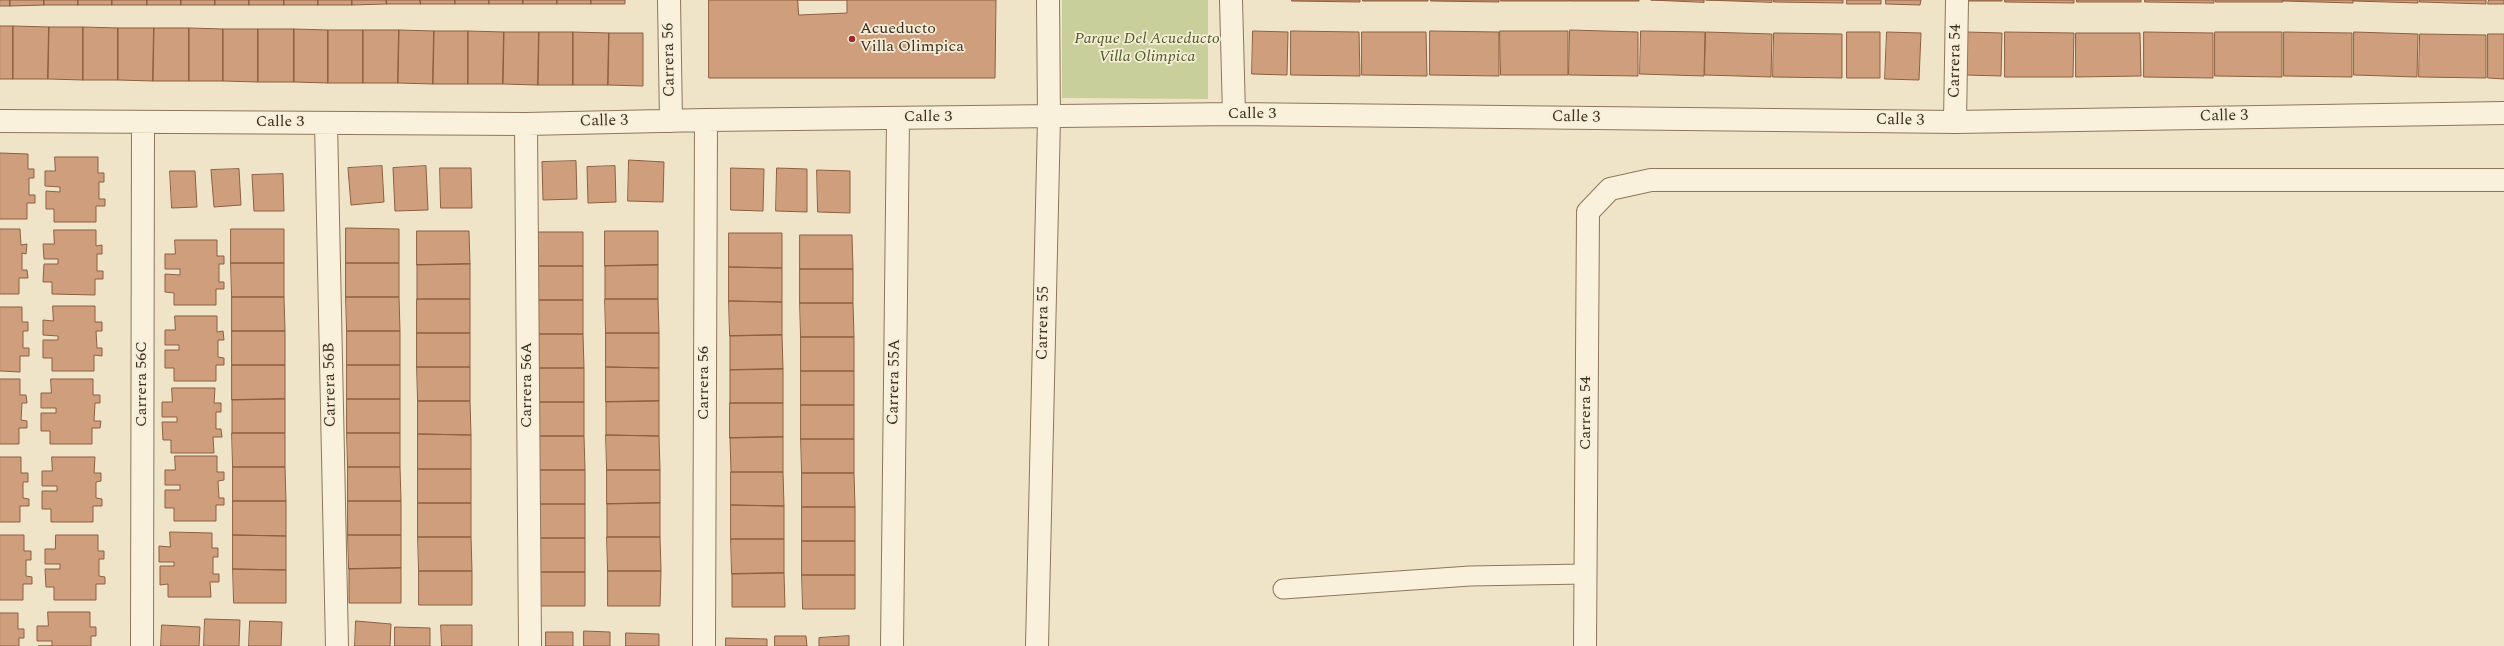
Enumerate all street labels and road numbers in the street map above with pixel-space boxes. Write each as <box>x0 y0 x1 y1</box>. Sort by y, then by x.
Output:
street label: Carrera 56 <box>660 23 680 97</box>
street label: Carrera 54 <box>1946 24 1966 98</box>
street label: Calle 3 <box>1228 105 1276 125</box>
street label: Calle 3 <box>2200 107 2248 127</box>
street label: Calle 3 <box>904 108 952 128</box>
street label: Calle 3 <box>1552 108 1600 128</box>
street label: Calle 3 <box>1876 111 1924 131</box>
street label: Calle 3 <box>580 112 628 132</box>
street label: Calle 3 <box>256 113 304 133</box>
street label: Carrera 55 <box>1034 286 1054 360</box>
street label: Carrera 55A <box>885 339 905 425</box>
street label: Carrera 56C <box>133 341 153 427</box>
street label: Carrera 56B <box>321 342 341 428</box>
street label: Carrera 56A <box>518 342 538 428</box>
street label: Carrera 56 <box>695 346 715 420</box>
street label: Carrera 54 <box>1577 376 1597 450</box>

